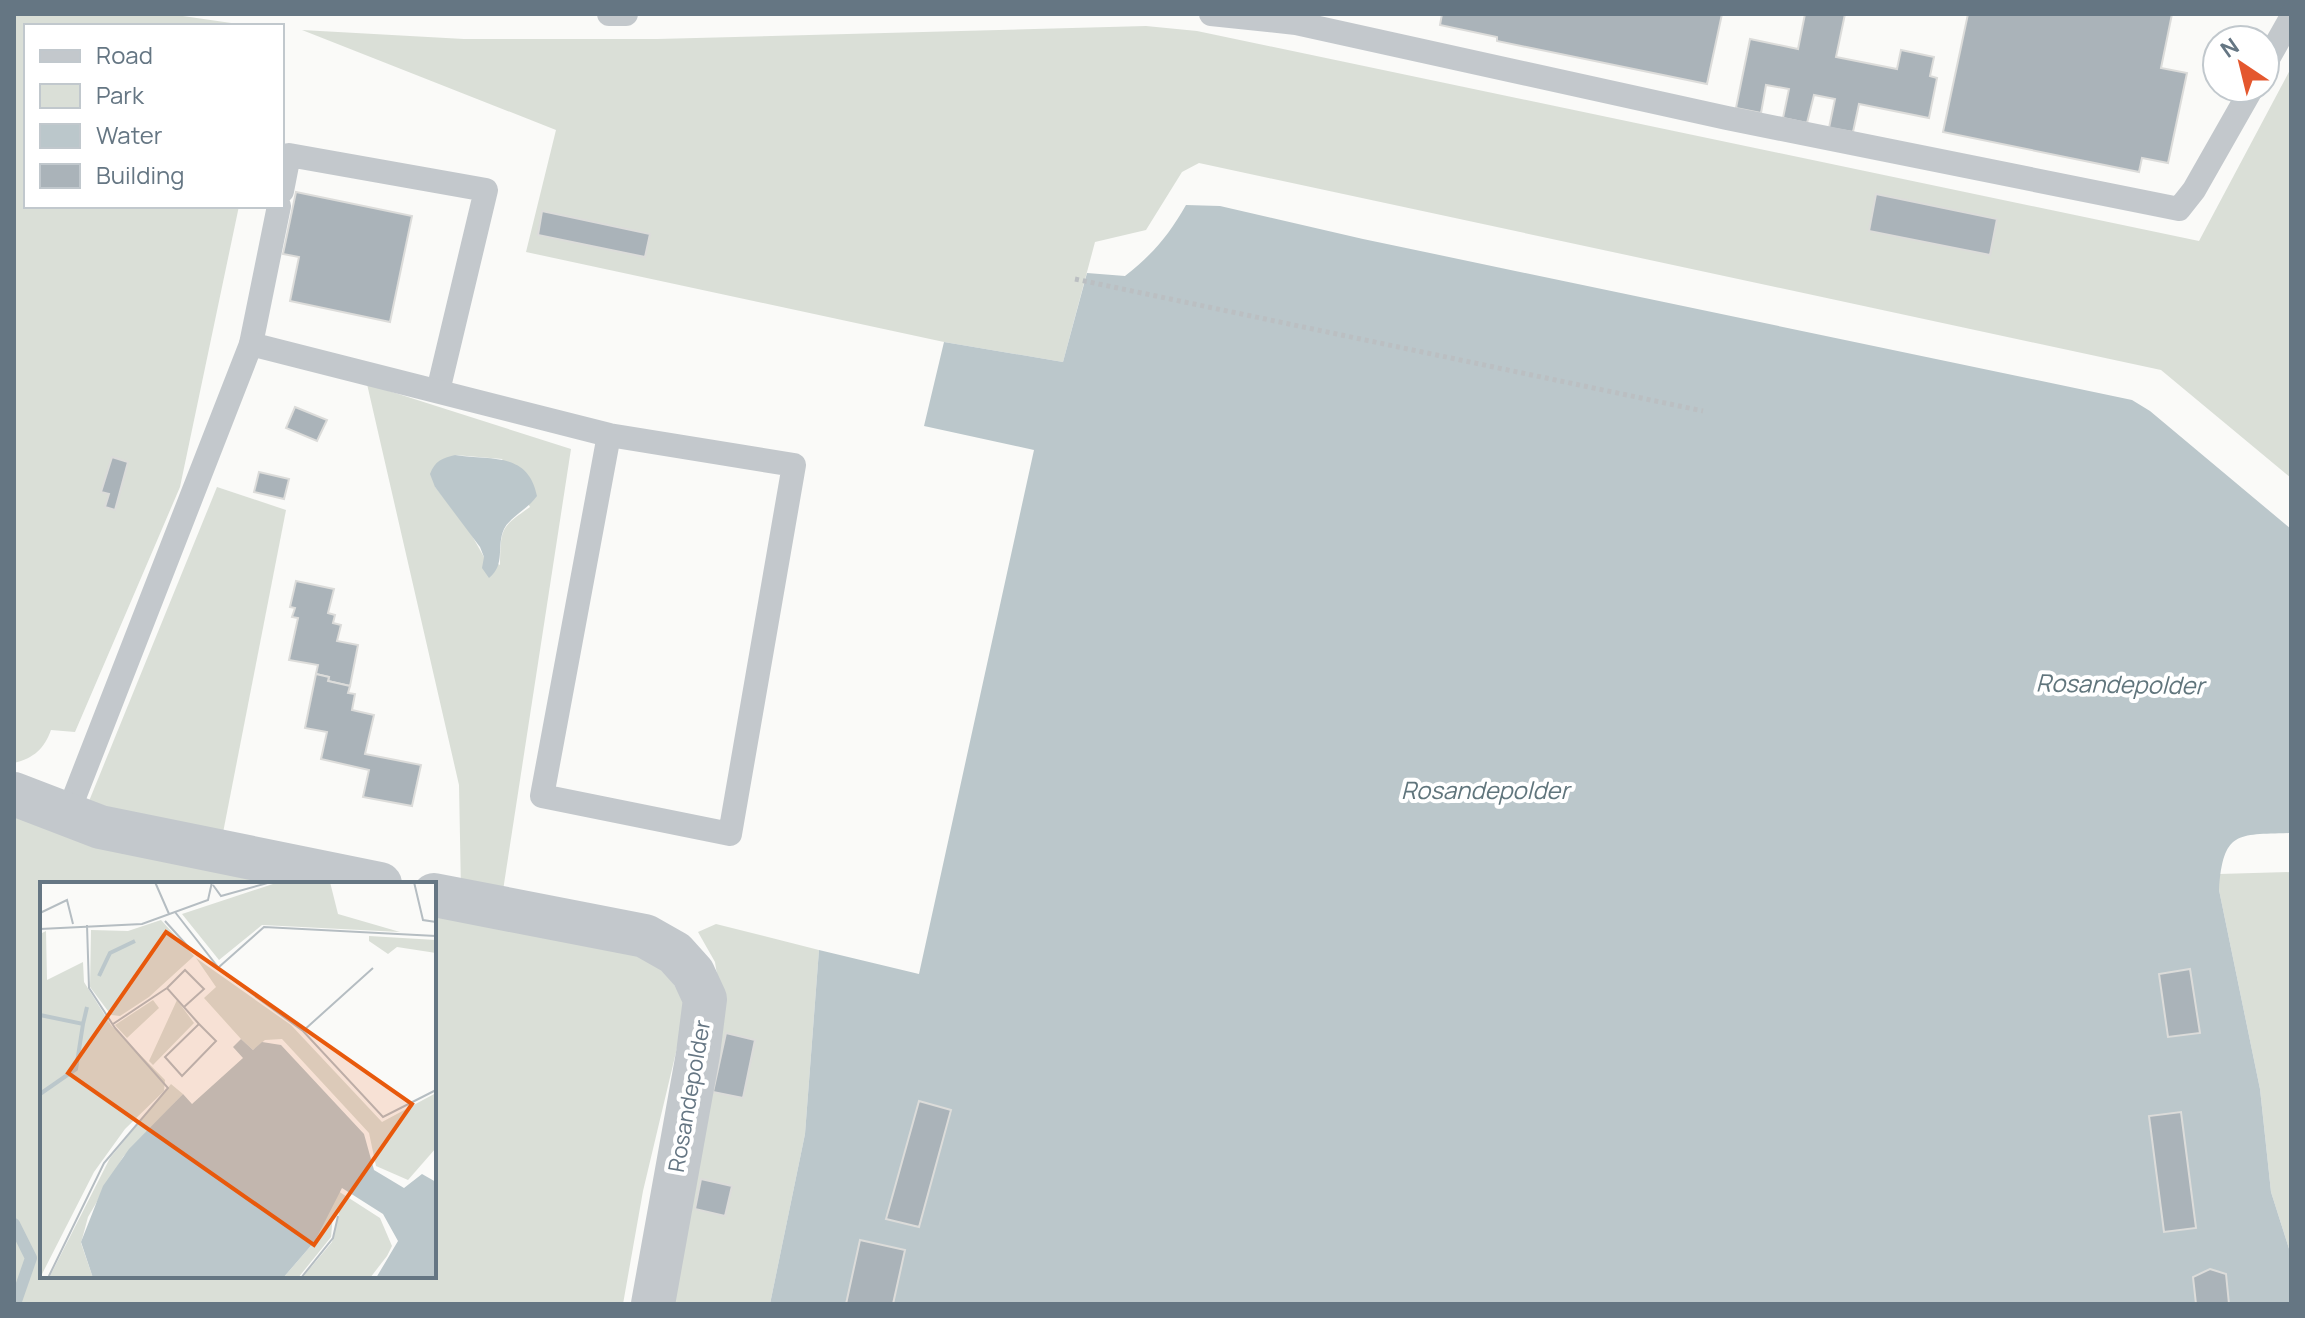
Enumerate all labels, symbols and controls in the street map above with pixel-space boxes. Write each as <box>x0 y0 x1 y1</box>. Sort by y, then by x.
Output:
legend <box>24 24 284 208</box>
north arrow <box>2201 24 2281 104</box>
text: N <box>2214 31 2245 64</box>
text: Road <box>96 38 153 71</box>
text: Park <box>96 78 145 111</box>
text: Water <box>96 118 163 151</box>
text: Building <box>96 158 184 191</box>
water label: Rosandepolder <box>2036 666 2208 702</box>
water label: Rosandepolder <box>1401 773 1572 806</box>
inset map <box>40 882 436 1278</box>
street label: Rosandepolder <box>661 1017 717 1174</box>

